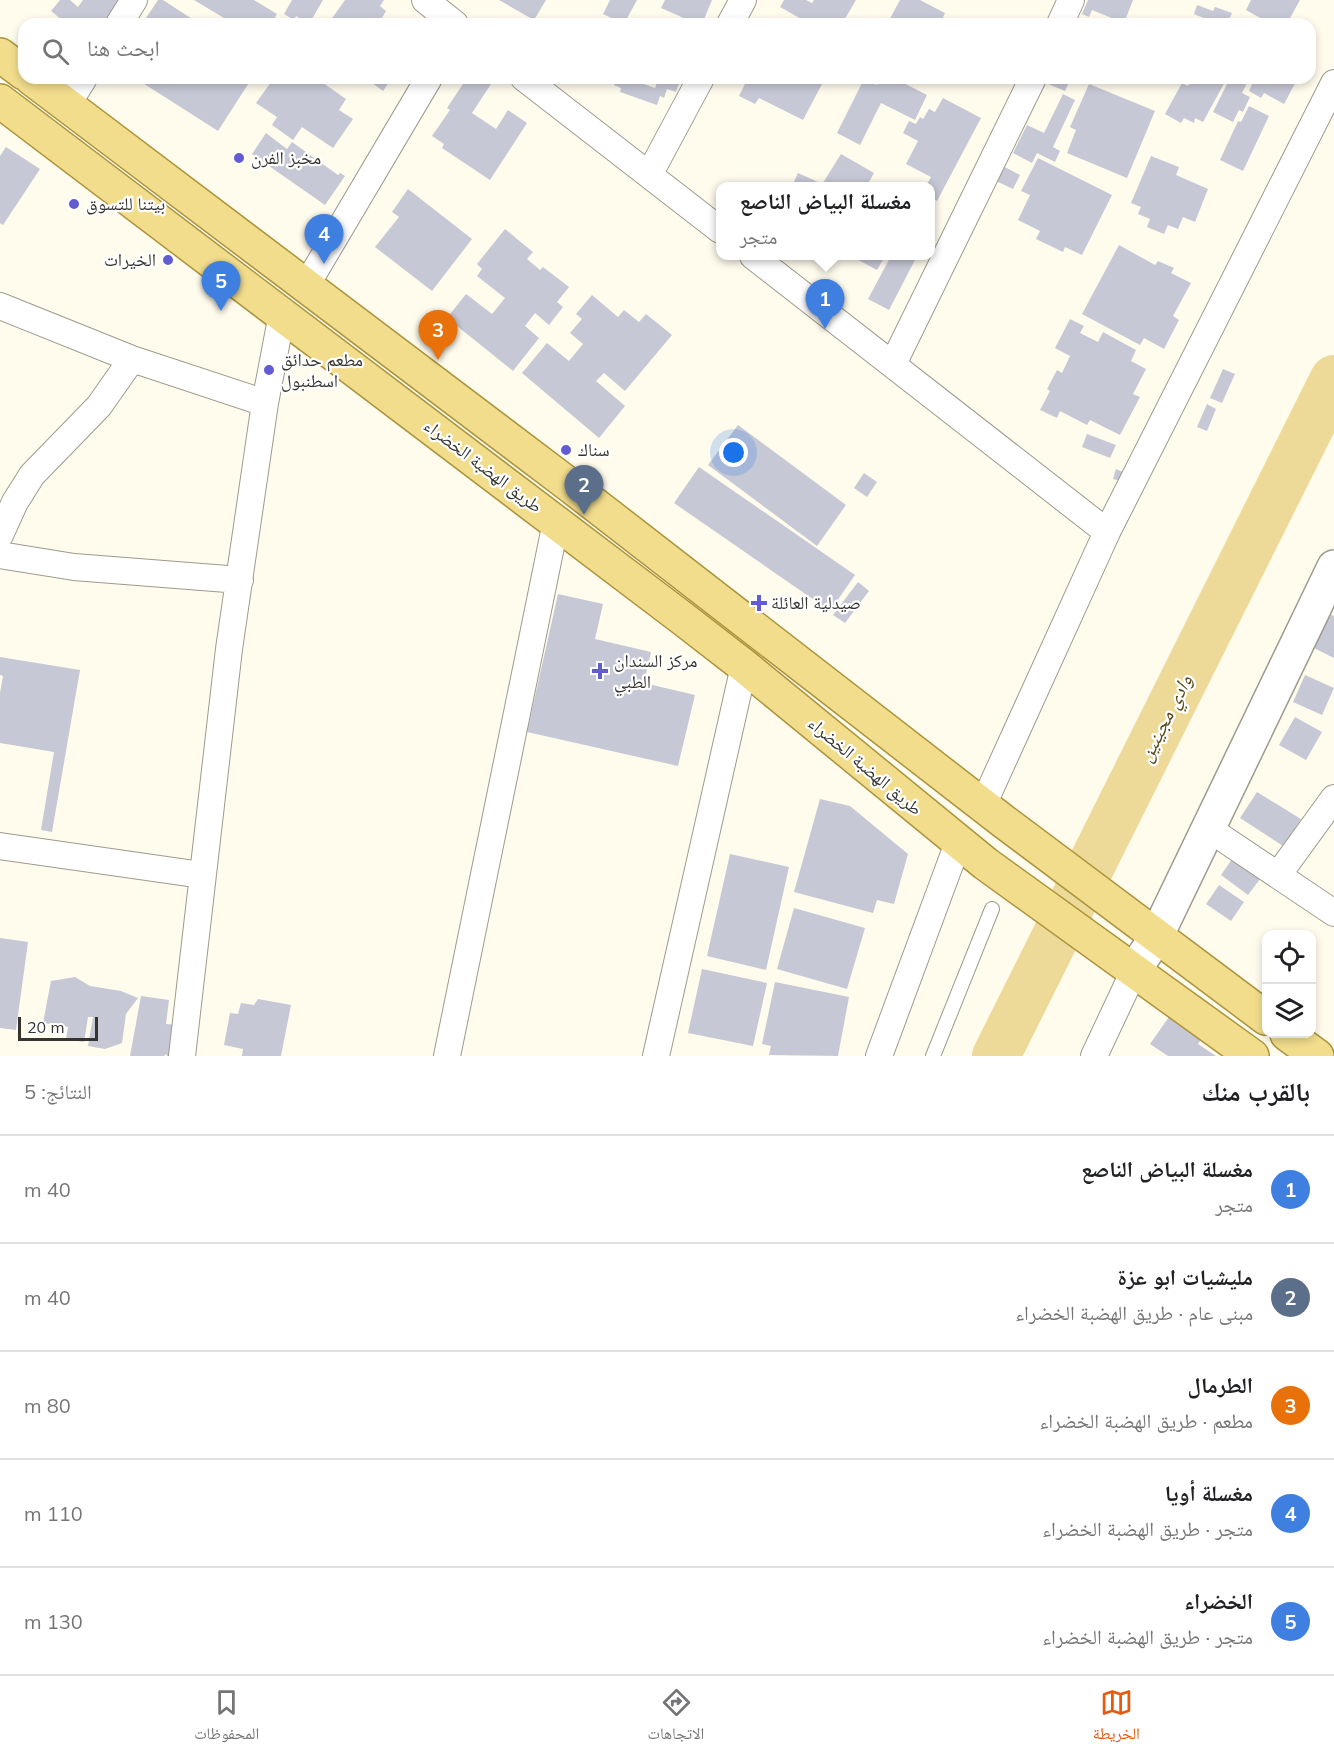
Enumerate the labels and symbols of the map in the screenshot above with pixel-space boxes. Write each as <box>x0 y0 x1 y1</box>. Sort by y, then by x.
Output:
place label: مخبز الفرن <box>251 146 321 169</box>
marker: مخبز الفرن <box>232 151 246 165</box>
place label: بيتنا للتسوق <box>86 192 165 215</box>
marker: بيتنا للتسوق <box>67 197 81 211</box>
pin: 4 <box>304 214 344 264</box>
place label: الخيرات <box>104 248 156 271</box>
marker: الخيرات <box>161 253 175 267</box>
pin: 5 <box>202 262 240 311</box>
pin: 1 <box>806 280 844 329</box>
pin: 3 <box>418 310 458 360</box>
place label: مطعم حدائق اسطنبول <box>281 348 363 392</box>
marker: مطعم حدائق اسطنبول <box>262 363 276 377</box>
street label: طريق الهضبة الخضراء <box>420 414 547 518</box>
place label: سناك <box>578 438 610 461</box>
your location <box>719 438 748 467</box>
marker: سناك <box>559 443 573 457</box>
pin: 2 <box>564 466 604 515</box>
place label: صيدلية العائلة <box>771 591 861 614</box>
marker: صيدلية العائلة <box>752 596 766 610</box>
place label: مركز السندان الطبي <box>614 649 698 697</box>
marker: مركز السندان الطبي <box>591 662 609 680</box>
water label: وادي مجينين <box>1132 670 1201 767</box>
street label: طريق الهضبة الخضراء <box>803 711 927 820</box>
scale bar <box>18 1014 98 1042</box>

